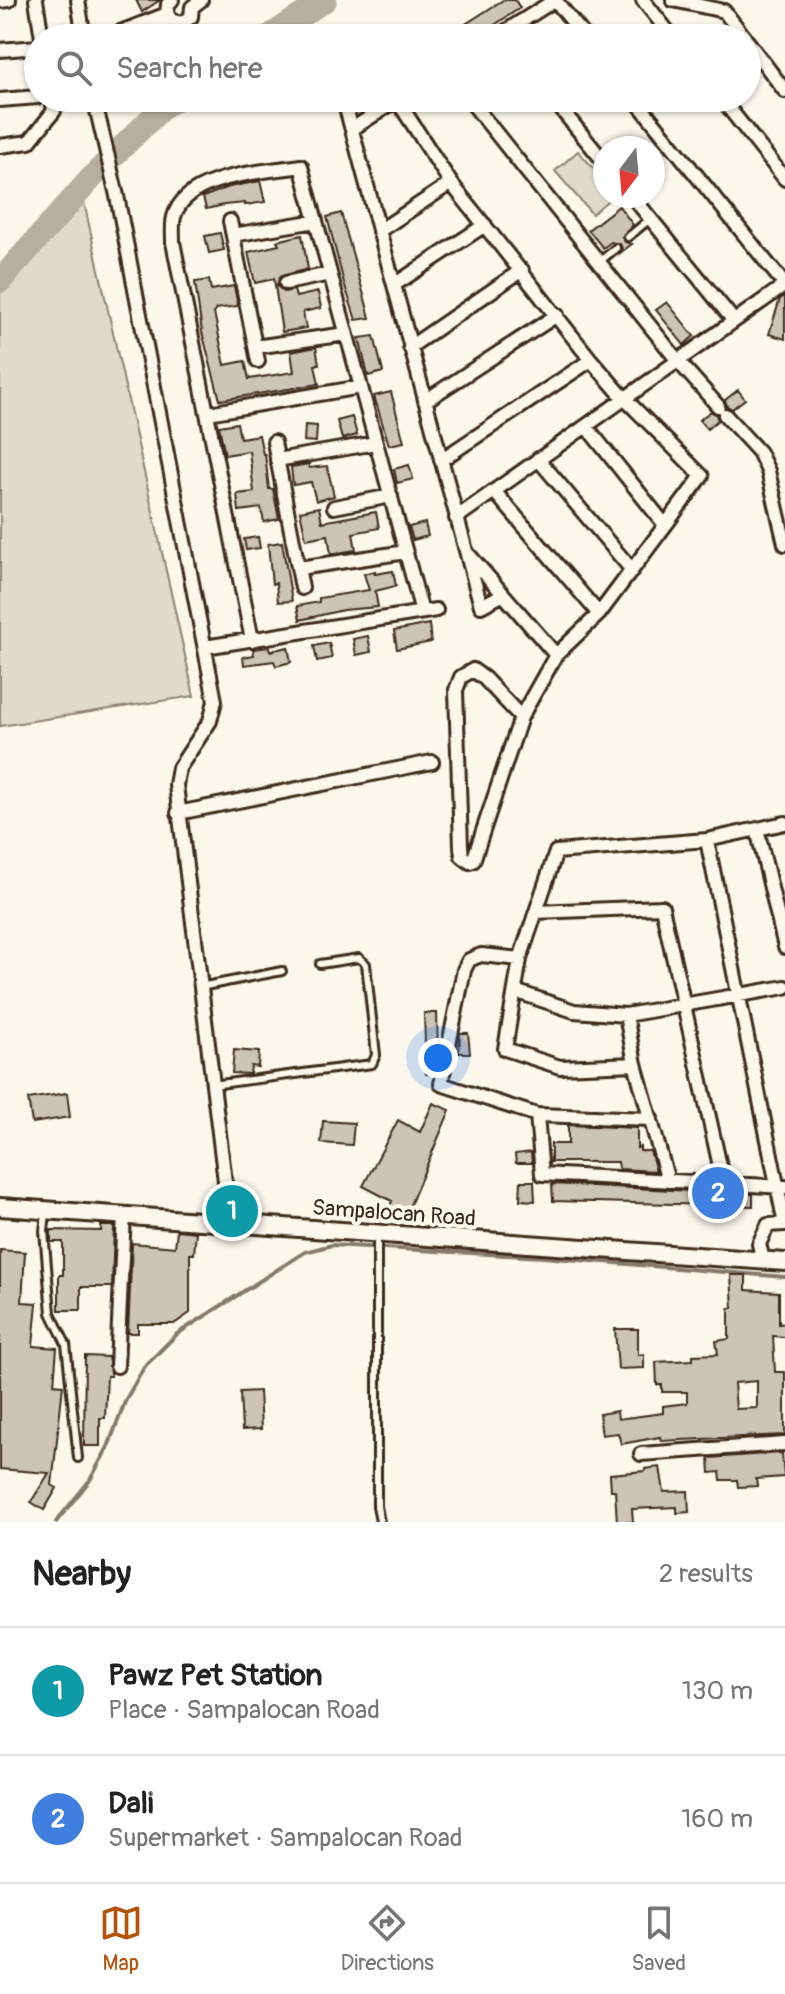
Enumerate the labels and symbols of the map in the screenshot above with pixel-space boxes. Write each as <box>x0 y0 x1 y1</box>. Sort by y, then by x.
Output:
north arrow <box>593 136 665 208</box>
your location <box>418 1038 458 1078</box>
pin: 2 <box>692 1163 744 1223</box>
pin: 1 <box>206 1181 258 1241</box>
street label: Sampalocan Road <box>311 1193 477 1233</box>

